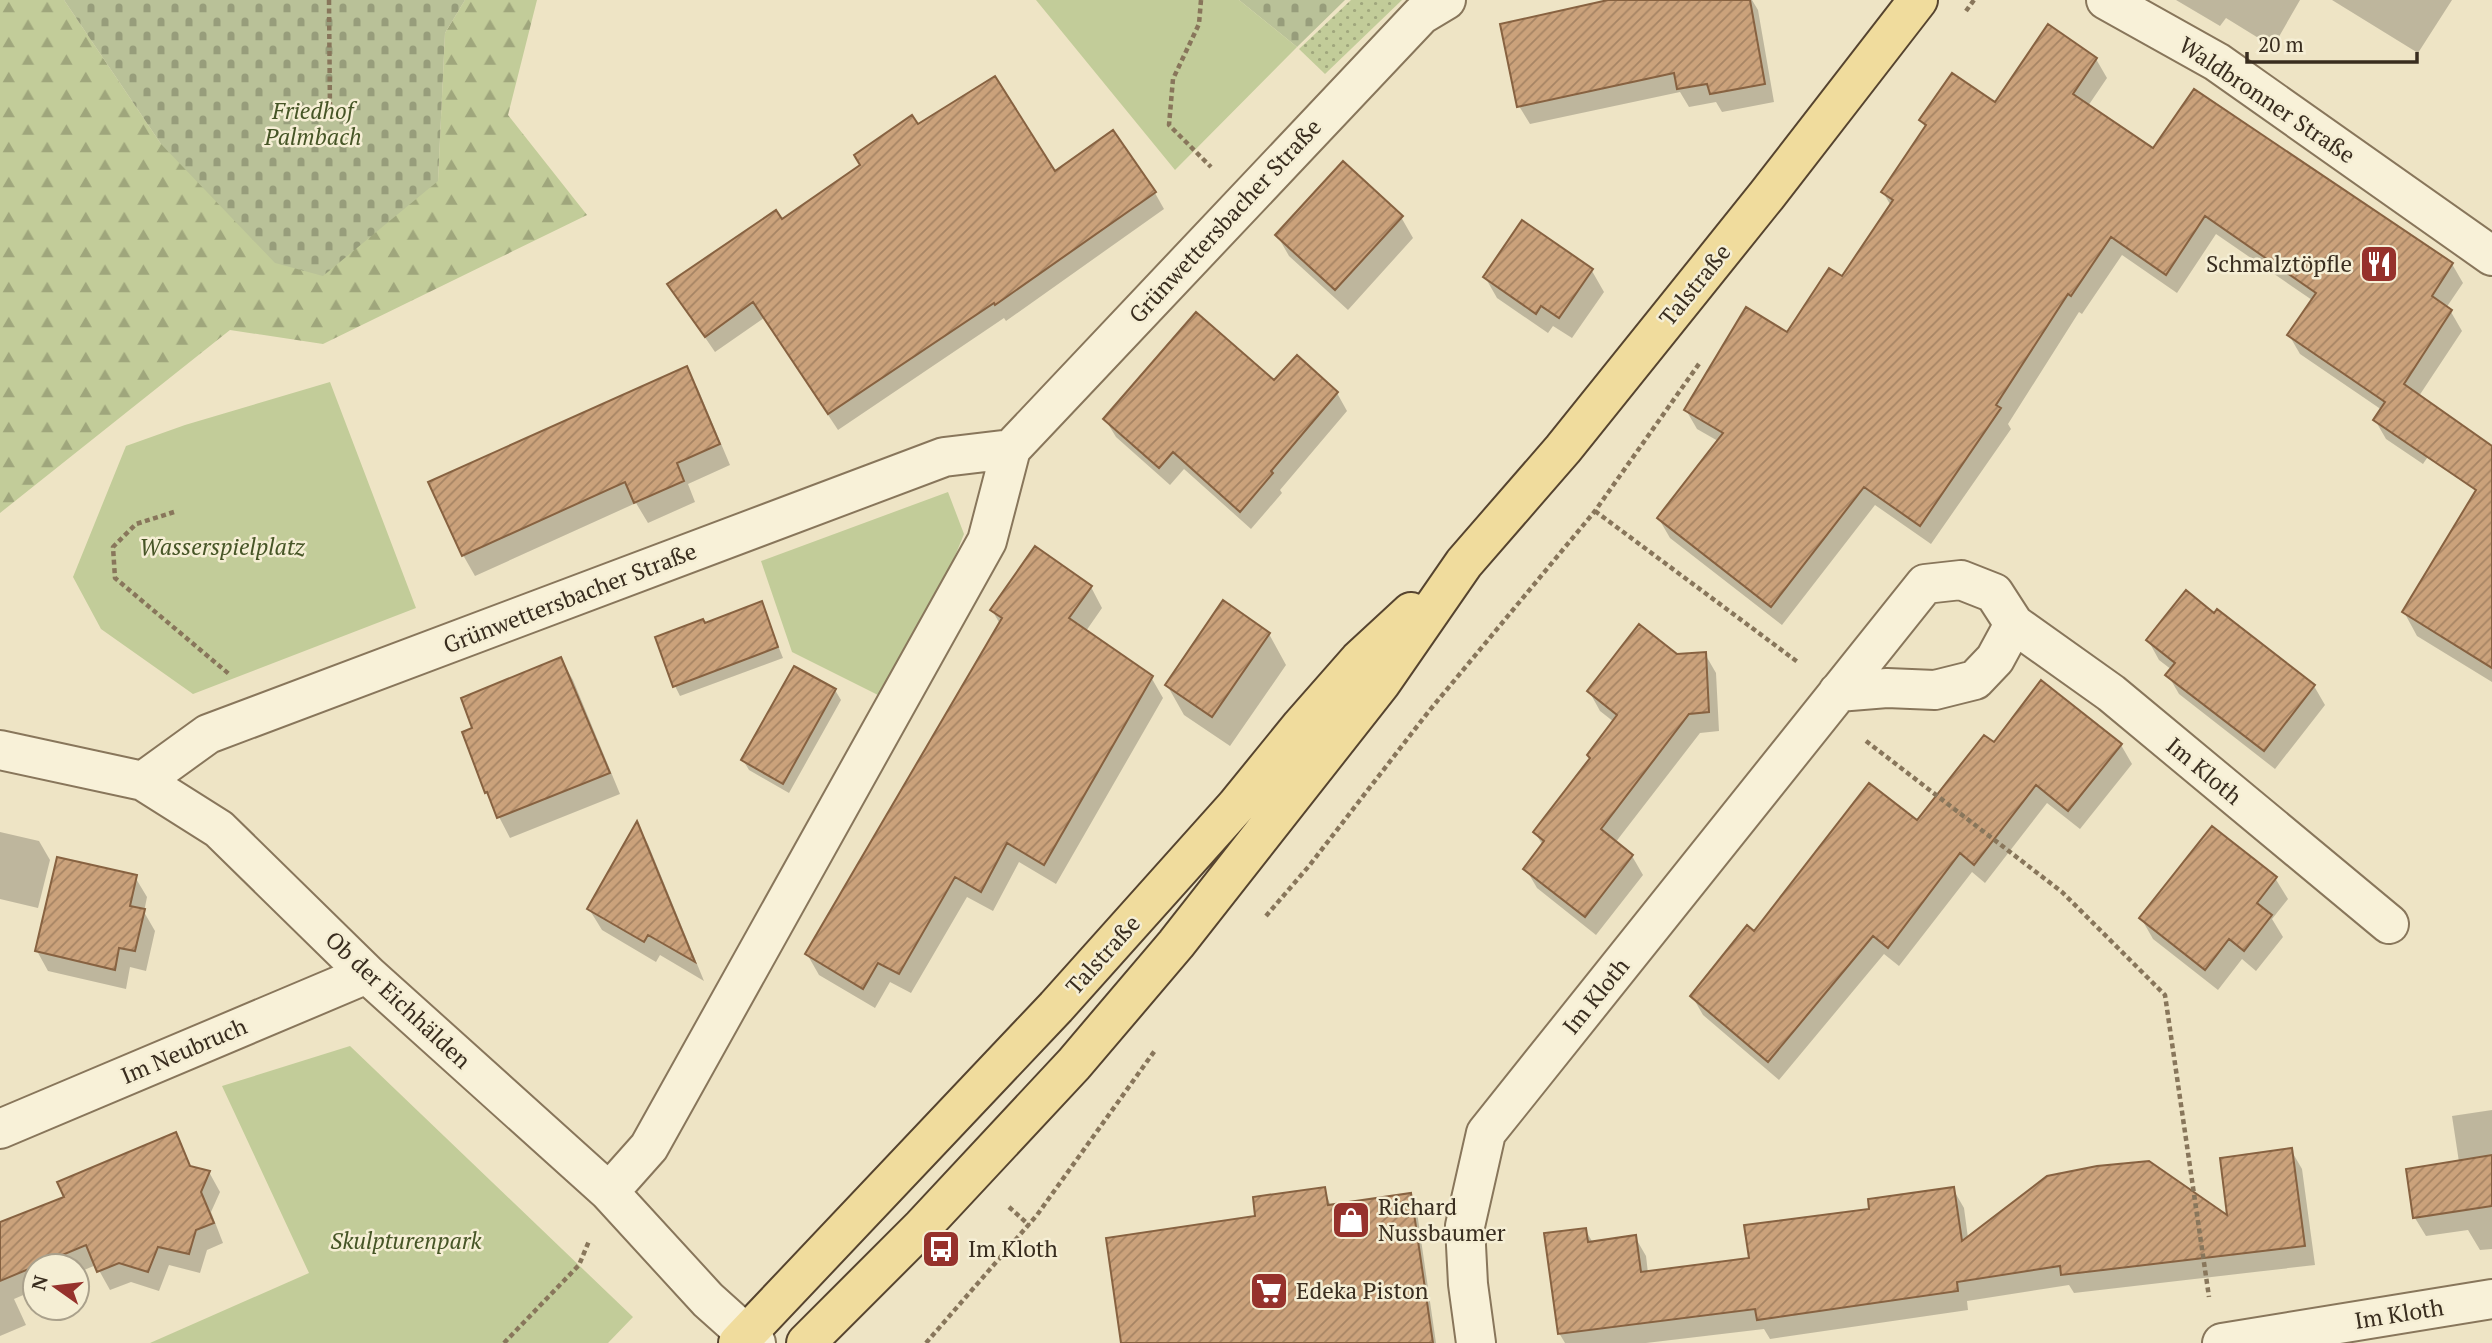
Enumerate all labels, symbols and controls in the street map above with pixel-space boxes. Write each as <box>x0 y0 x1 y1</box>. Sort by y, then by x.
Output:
scale bar <box>2247 21 2417 65</box>
street label: Waldbronner Straße <box>2173 29 2361 170</box>
text: 20 m <box>2258 30 2304 58</box>
park label: Friedhof Palmbach <box>264 95 362 152</box>
street label: Grünwettersbacher Straße <box>1122 112 1328 330</box>
street label: Talstraße <box>1652 237 1737 332</box>
restaurant icon: Schmalztöpfle <box>2358 243 2400 285</box>
place label: Schmalztöpfle <box>2206 248 2352 279</box>
park label: Wasserspielplatz <box>139 531 306 562</box>
street label: Grünwettersbacher Straße <box>439 535 701 660</box>
street label: Im Kloth <box>2160 730 2249 812</box>
street label: Talstraße <box>1059 908 1147 1001</box>
street label: Ob der Eichhälden <box>319 924 478 1075</box>
street label: Im Kloth <box>1555 951 1636 1040</box>
street label: Im Neubruch <box>116 1010 252 1091</box>
place label: Richard Nussbaumer <box>1378 1191 1506 1248</box>
shop icon: Richard Nussbaumer <box>1330 1199 1372 1241</box>
park label: Skulpturenpark <box>330 1225 483 1256</box>
bus stop icon: Im Kloth <box>920 1228 962 1270</box>
place label: Im Kloth <box>968 1233 1058 1264</box>
north arrow <box>21 1252 91 1322</box>
supermarket icon: Edeka Piston <box>1248 1270 1290 1312</box>
text: N <box>25 1272 53 1293</box>
place label: Edeka Piston <box>1296 1275 1429 1306</box>
street label: Im Kloth <box>2352 1291 2446 1336</box>

